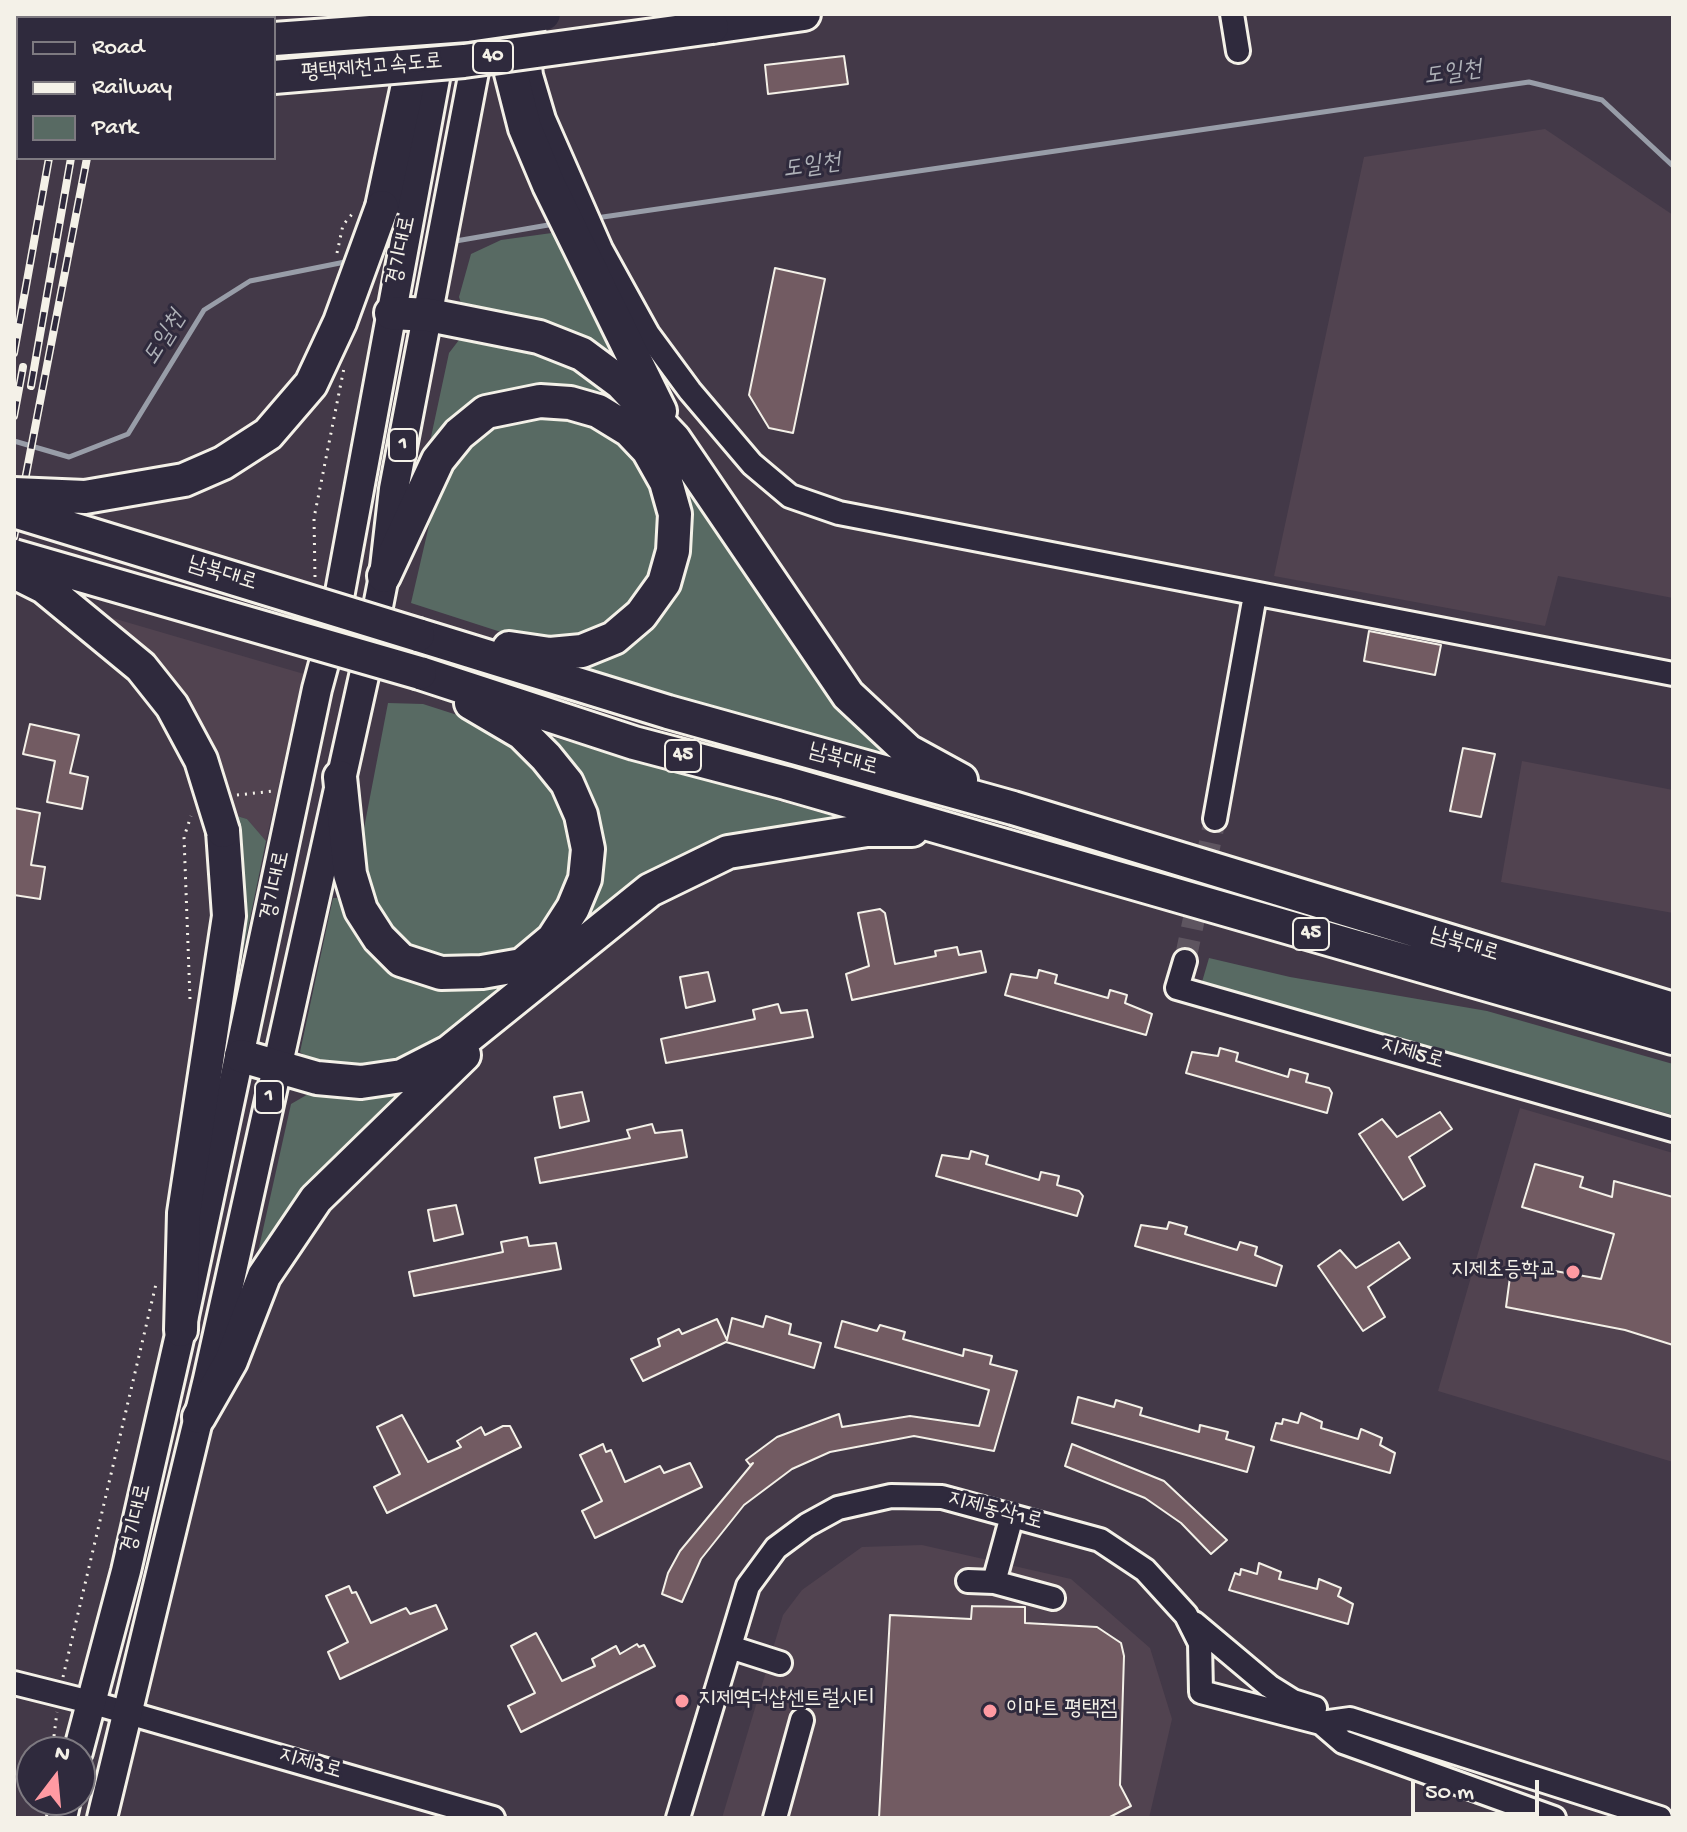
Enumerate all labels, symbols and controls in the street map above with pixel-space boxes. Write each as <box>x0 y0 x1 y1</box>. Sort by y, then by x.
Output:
legend <box>16 16 276 160</box>
text: Road <box>92 34 144 63</box>
road number: 40 <box>473 41 513 73</box>
street label: 평택제천고속도로 <box>300 50 444 88</box>
water label: 도일천 <box>1422 57 1484 93</box>
text: Railway <box>92 74 172 103</box>
text: Park <box>92 114 138 143</box>
water label: 도일천 <box>781 150 843 186</box>
street label: 경기대로 <box>383 214 423 288</box>
water label: 도일천 <box>138 307 194 371</box>
road number: 1 <box>389 429 417 461</box>
street label: 남북대로 <box>184 552 260 598</box>
street label: 남북대로 <box>805 739 881 783</box>
road number: 45 <box>665 740 701 772</box>
street label: 경기대로 <box>257 849 297 923</box>
road number: 45 <box>1293 918 1329 950</box>
street label: 남북대로 <box>1426 923 1502 969</box>
street label: 지제5로 <box>1377 1033 1447 1077</box>
road number: 1 <box>255 1081 283 1113</box>
place label: 지제초등학교 <box>1451 1259 1557 1285</box>
marker: 지제초등학교 <box>1564 1263 1582 1281</box>
street label: 경기대로 <box>117 1482 159 1556</box>
street label: 지제동삭1로 <box>945 1487 1045 1537</box>
place label: 지제역더샵센트럴시티 <box>698 1688 875 1714</box>
marker: 지제역더샵센트럴시티 <box>673 1692 691 1710</box>
place label: 이마트 평택점 <box>1006 1698 1117 1724</box>
marker: 이마트 평택점 <box>981 1702 999 1720</box>
north arrow <box>16 1736 96 1816</box>
text: N <box>52 1740 73 1769</box>
street label: 지제3로 <box>275 1743 345 1787</box>
scale bar <box>1415 1764 1543 1814</box>
text: 50 m <box>1425 1779 1474 1808</box>

